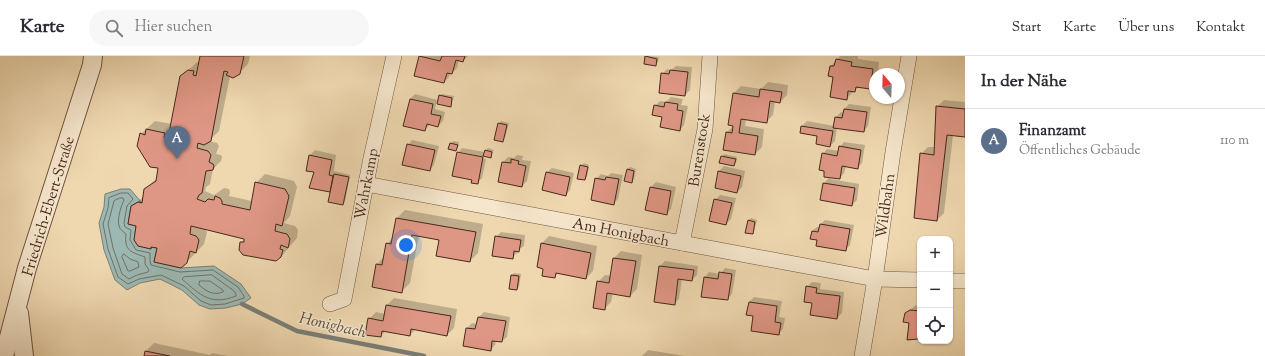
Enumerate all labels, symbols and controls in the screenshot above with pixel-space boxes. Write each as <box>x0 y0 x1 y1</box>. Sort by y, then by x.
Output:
search box <box>89 10 369 46</box>
text: Karte <box>20 14 65 41</box>
icon: search <box>103 17 125 39</box>
text: Hier suchen <box>135 17 212 38</box>
text: Start <box>1012 18 1041 38</box>
text: Karte <box>1063 18 1096 38</box>
text: Über uns <box>1118 18 1174 38</box>
text: Kontakt <box>1196 18 1245 38</box>
north arrow <box>869 68 905 104</box>
text: In der Nähe <box>981 70 1067 94</box>
street label: Burenstock <box>684 112 717 188</box>
text: Finanzamt <box>1019 121 1086 142</box>
pin: A <box>164 126 190 159</box>
text: A <box>989 132 999 150</box>
text: 110 m <box>1220 132 1249 150</box>
street label: Friedrich-Ebert-Straße <box>18 134 81 279</box>
text: Öffentliches Gebäude <box>1019 142 1141 160</box>
street label: Wahrkamp <box>350 147 385 222</box>
street label: Wildbahn <box>872 172 901 240</box>
street label: Am Honigbach <box>570 214 671 253</box>
your location <box>396 235 416 255</box>
map controls <box>917 236 953 344</box>
button: + <box>917 236 953 272</box>
button: − <box>917 272 953 308</box>
water label: Honigbach <box>297 308 368 345</box>
button: locate <box>917 308 953 344</box>

